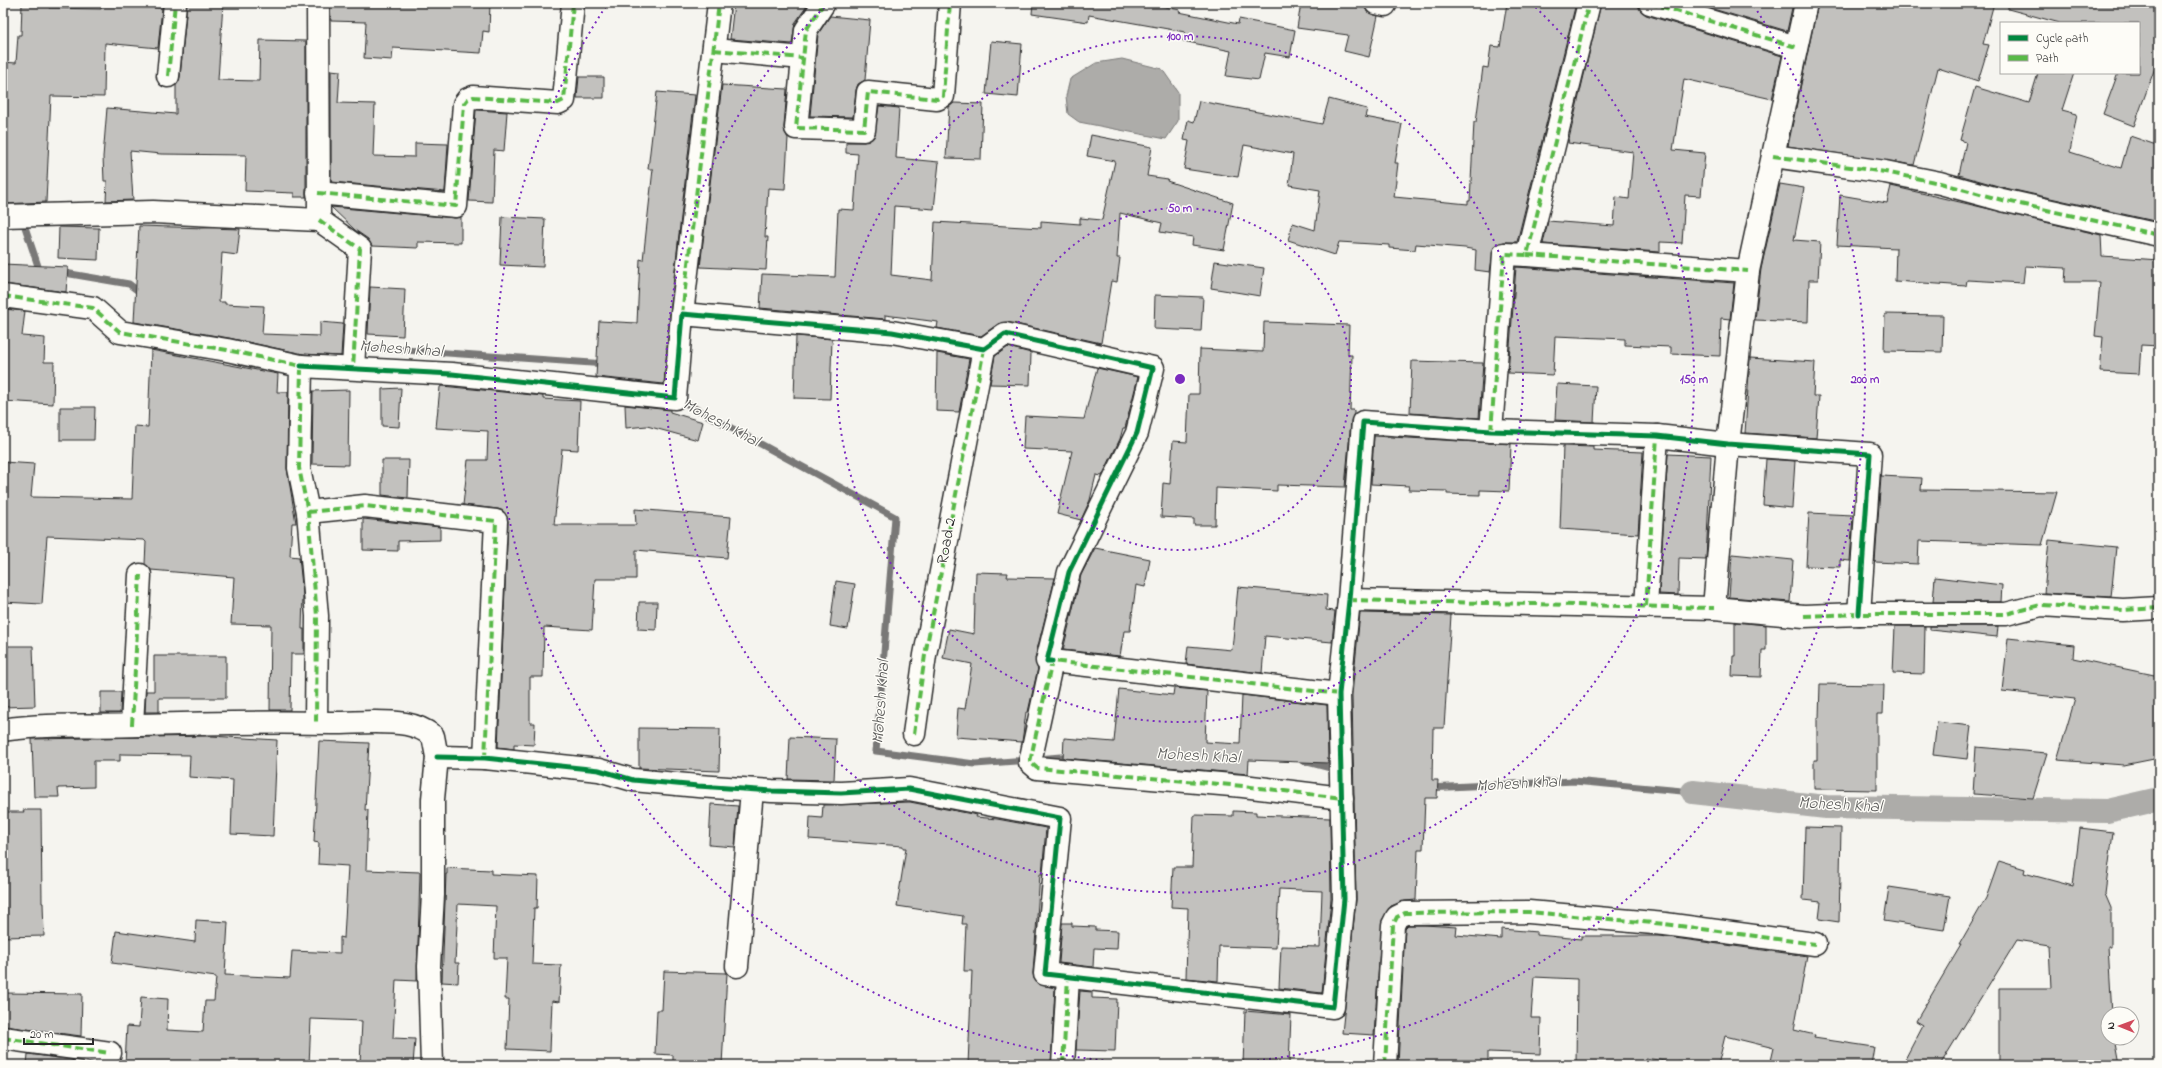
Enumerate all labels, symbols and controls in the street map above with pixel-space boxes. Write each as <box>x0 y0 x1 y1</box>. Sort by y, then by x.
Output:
legend <box>2000 22 2140 74</box>
text: 100 m <box>1167 28 1194 46</box>
text: Cycle path <box>2036 30 2088 49</box>
text: Path <box>2036 50 2059 68</box>
text: 50 m <box>1168 200 1193 218</box>
water label: Mohesh Khal <box>358 334 446 365</box>
text: 150 m <box>1680 371 1709 389</box>
text: 200 m <box>1850 371 1880 389</box>
centre of rings <box>1173 372 1187 386</box>
water label: Mohesh Khal <box>678 392 766 455</box>
street label: Road 2 <box>931 516 963 566</box>
water label: Mohesh Khal <box>866 657 897 745</box>
water label: Mohesh Khal <box>1156 741 1243 771</box>
water label: Mohesh Khal <box>1476 769 1563 799</box>
water label: Mohesh Khal <box>1798 790 1885 820</box>
north arrow <box>2100 1006 2140 1046</box>
scale bar <box>24 1020 93 1046</box>
text: N <box>2103 1022 2119 1030</box>
text: 20 m <box>30 1026 53 1044</box>

